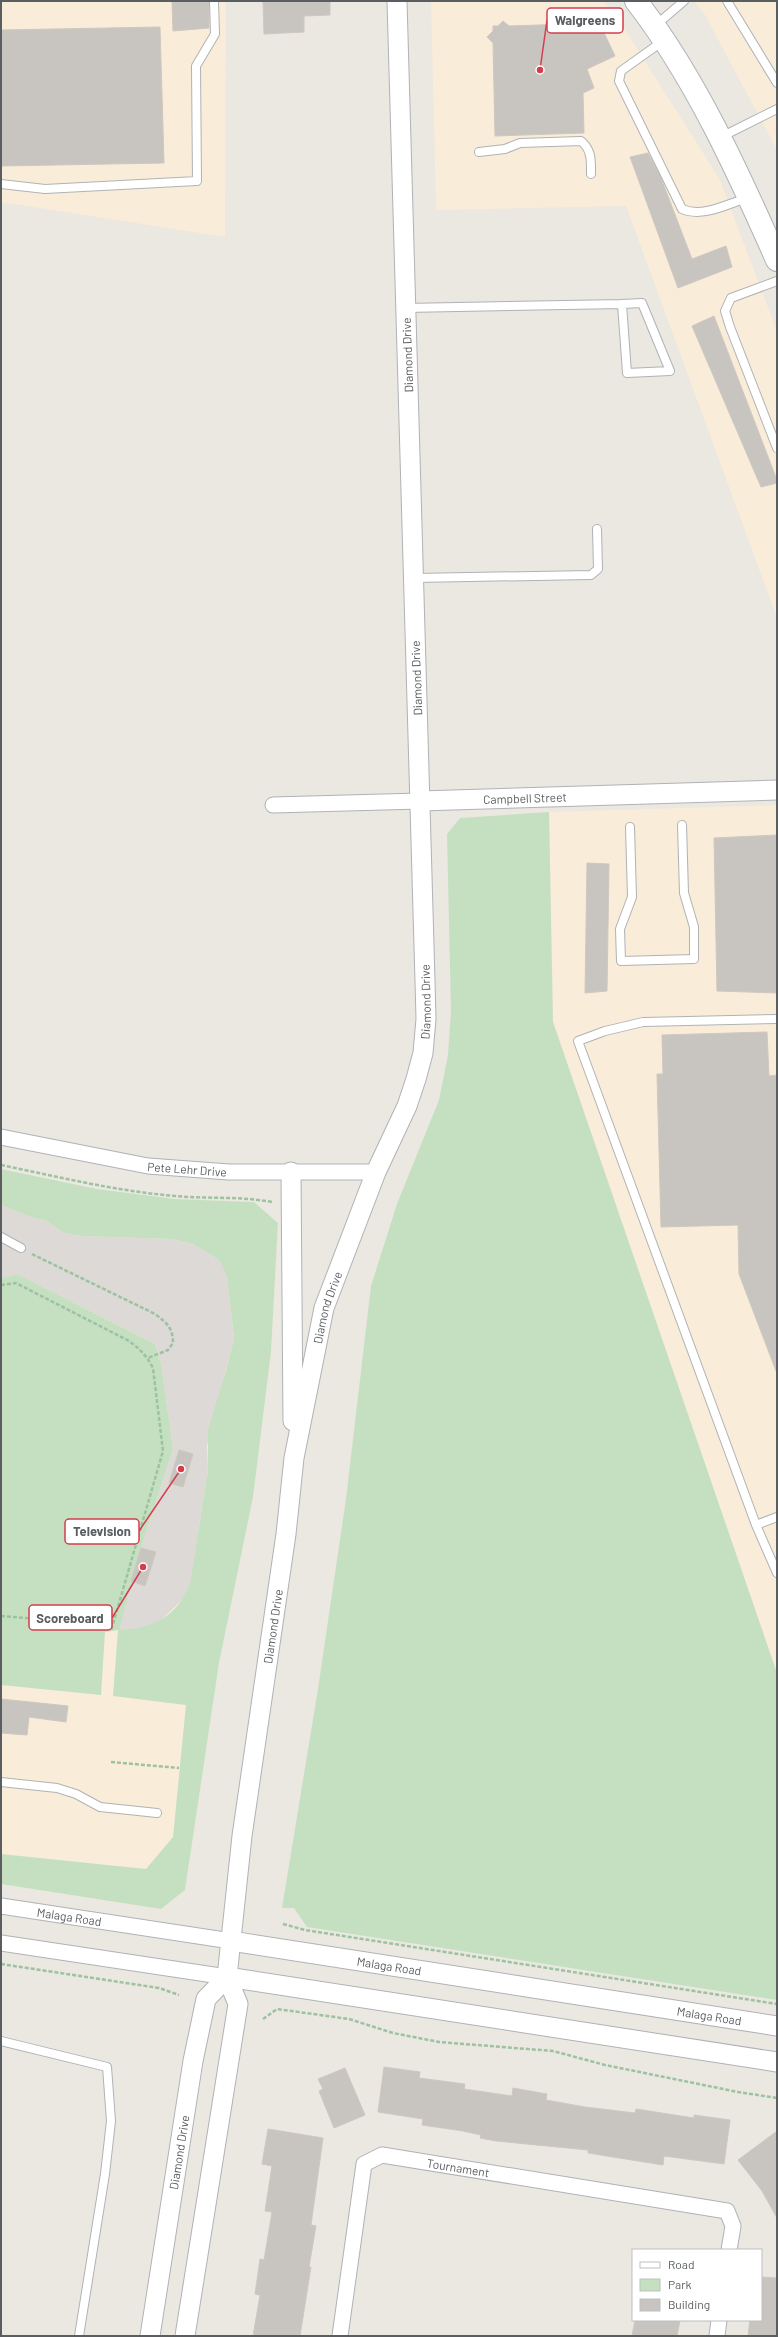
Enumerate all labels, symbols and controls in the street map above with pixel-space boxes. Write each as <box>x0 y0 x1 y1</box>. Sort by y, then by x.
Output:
callout: Walgreens <box>547 8 623 33</box>
text: Walgreens <box>555 12 616 28</box>
street label: Diamond Drive <box>399 317 415 393</box>
street label: Diamond Drive <box>408 640 424 716</box>
street label: Campbell Street <box>483 789 567 806</box>
street label: Diamond Drive <box>417 964 433 1040</box>
street label: Pete Lehr Drive <box>147 1159 227 1179</box>
street label: Diamond Drive <box>310 1269 344 1345</box>
callout: Television <box>65 1519 139 1544</box>
text: Television <box>73 1523 131 1539</box>
street label: Diamond Drive <box>260 1588 285 1665</box>
callout: Scoreboard <box>29 1605 112 1630</box>
text: Scoreboard <box>36 1610 104 1626</box>
street label: Malaga Road <box>36 1905 102 1928</box>
street label: Malaga Road <box>356 1954 422 1978</box>
street label: Malaga Road <box>676 2004 743 2027</box>
street label: Diamond Drive <box>166 2114 191 2190</box>
street label: Tournament <box>426 2155 490 2179</box>
legend <box>632 2249 762 2321</box>
text: Road <box>668 2257 695 2271</box>
text: Park <box>668 2277 692 2291</box>
text: Building <box>668 2297 710 2311</box>

